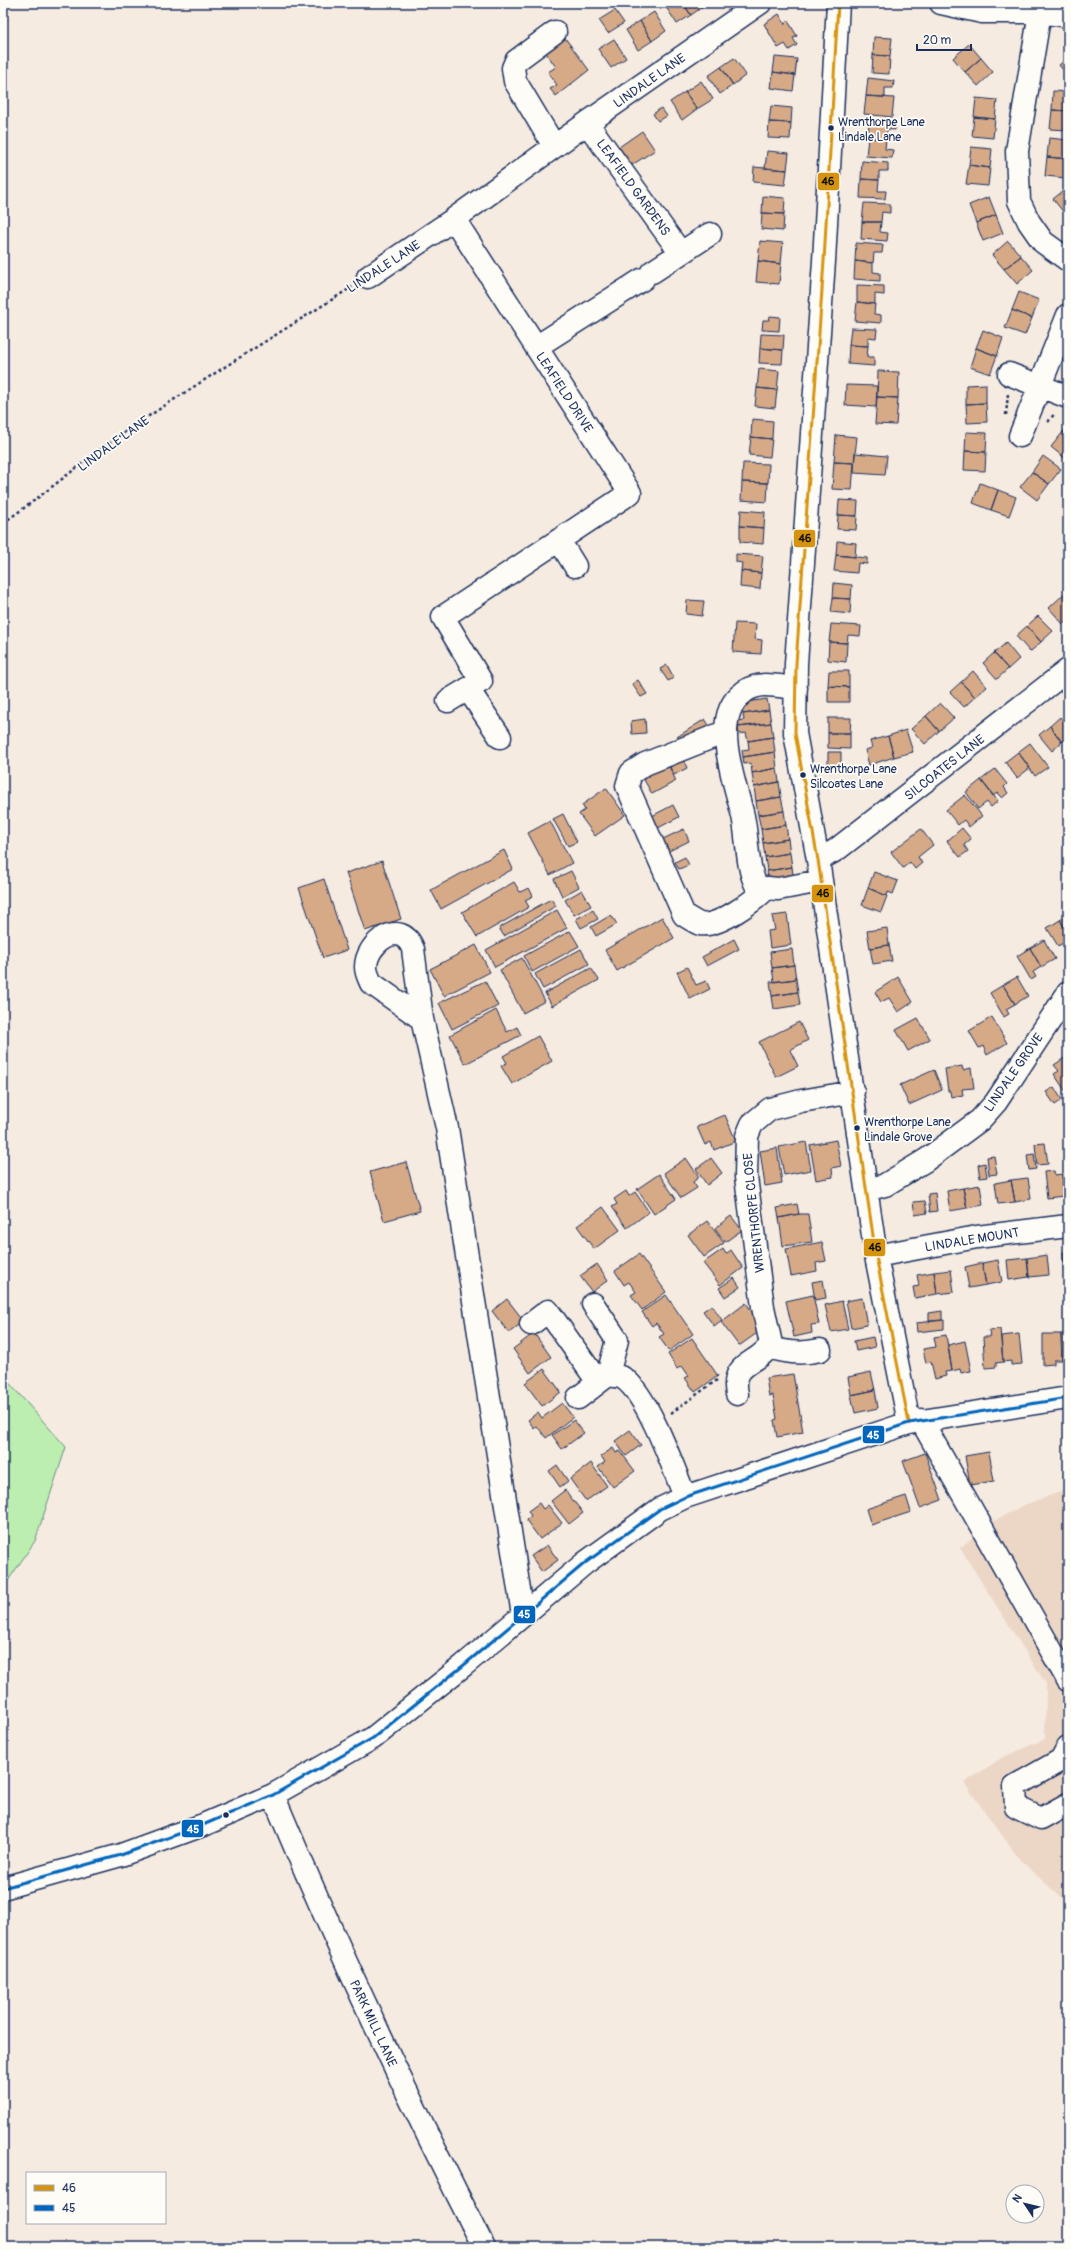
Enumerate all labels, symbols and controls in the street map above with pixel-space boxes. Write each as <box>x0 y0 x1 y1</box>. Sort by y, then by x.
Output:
scale bar <box>917 26 971 52</box>
text: 20 m <box>923 33 952 48</box>
street label: LINDALE LANE <box>610 50 689 112</box>
place label: Wrenthorpe Lane Lindale Lane <box>838 115 925 145</box>
marker: Wrenthorpe Lane Lindale Lane <box>826 123 836 133</box>
street label: LEAFIELD GARDENS <box>593 136 674 239</box>
line badge: 46 <box>817 172 840 191</box>
text: 46 <box>821 175 835 188</box>
street label: LINDALE LANE <box>344 237 424 297</box>
street label: LEAFIELD DRIVE <box>532 349 596 436</box>
street label: LINDALE LANE <box>75 412 153 475</box>
line badge: 46 <box>793 529 816 548</box>
text: 46 <box>798 532 812 545</box>
street label: SILCOATES LANE <box>901 731 988 804</box>
place label: Wrenthorpe Lane Silcoates Lane <box>810 762 897 792</box>
marker: Wrenthorpe Lane Silcoates Lane <box>798 770 808 780</box>
line badge: 46 <box>811 884 834 903</box>
text: 46 <box>816 887 830 900</box>
street label: LINDALE GROVE <box>981 1030 1047 1115</box>
place label: Wrenthorpe Lane Lindale Grove <box>864 1115 951 1145</box>
marker: Wrenthorpe Lane Lindale Grove <box>852 1123 862 1133</box>
street label: WRENTHORPE CLOSE <box>740 1152 768 1274</box>
street label: LINDALE MOUNT <box>924 1225 1021 1255</box>
line badge: 46 <box>863 1238 886 1257</box>
text: 46 <box>868 1241 882 1254</box>
line badge: 45 <box>862 1425 885 1444</box>
text: 45 <box>866 1429 879 1442</box>
line badge: 45 <box>513 1605 536 1624</box>
text: 45 <box>517 1608 530 1621</box>
unlabelled marker <box>221 1810 231 1820</box>
line badge: 45 <box>181 1819 204 1838</box>
text: 45 <box>186 1823 199 1836</box>
street label: PARK MILL LANE <box>346 1977 400 2070</box>
legend <box>26 2172 166 2224</box>
text: 46 <box>62 2181 76 2196</box>
north arrow <box>1005 2184 1045 2224</box>
text: N <box>1010 2191 1025 2205</box>
text: 45 <box>62 2201 75 2216</box>

